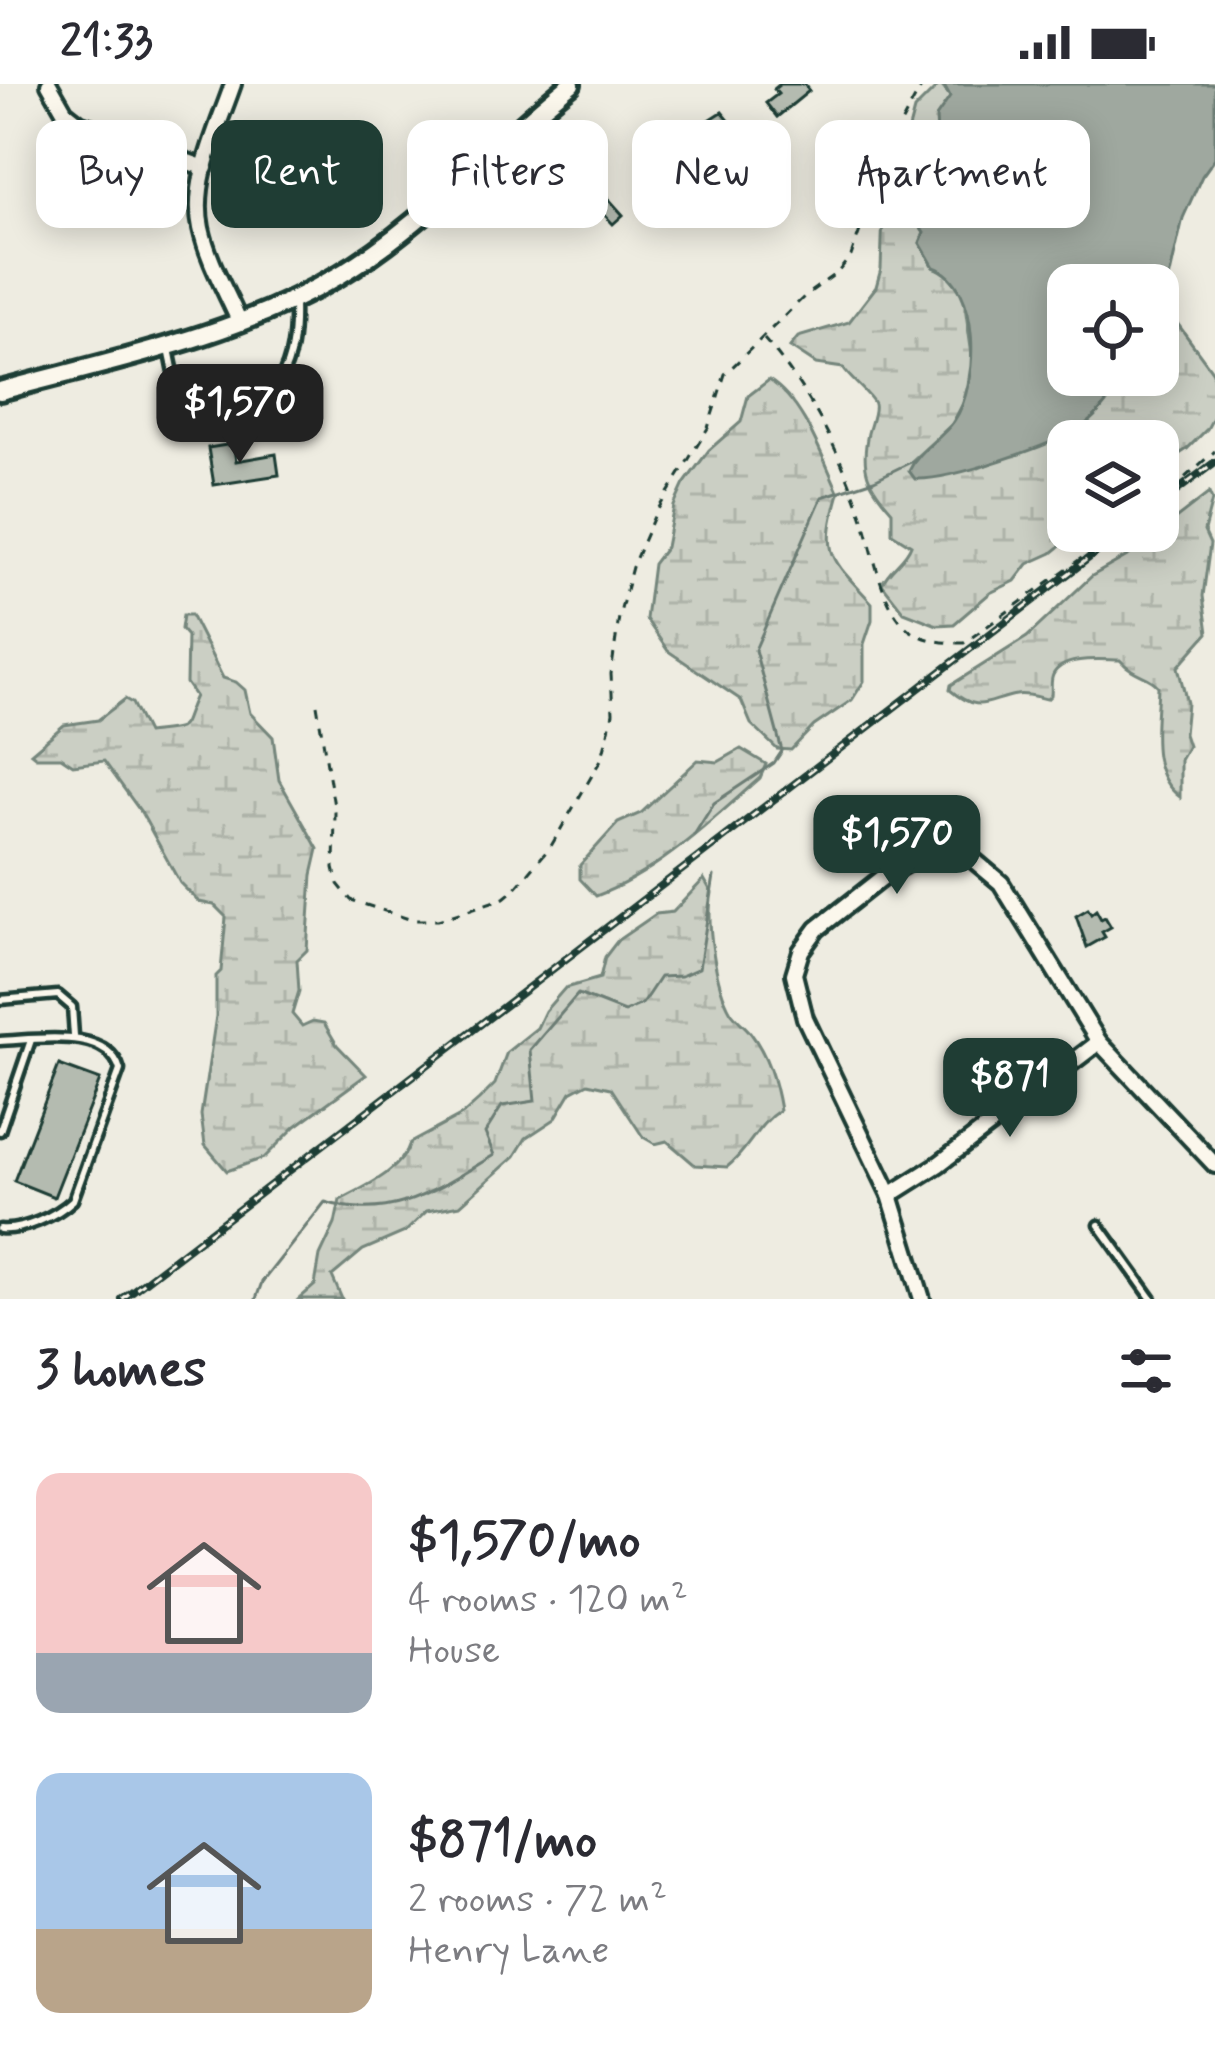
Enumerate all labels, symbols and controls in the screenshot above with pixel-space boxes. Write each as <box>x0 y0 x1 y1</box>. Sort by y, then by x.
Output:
text: 21:33 <box>60 13 153 72</box>
chip: Buy <box>36 120 187 228</box>
chip: Rent <box>211 120 383 228</box>
chip: Filters <box>407 120 608 228</box>
chip: New <box>632 120 791 228</box>
chip: Apartment <box>815 120 1090 228</box>
map controls <box>1047 264 1179 552</box>
button: locate <box>1047 264 1179 396</box>
pin: $1,570 <box>142 364 338 466</box>
text: $1,570 <box>183 377 297 428</box>
button: layers <box>1047 420 1179 552</box>
pin: $1,570 <box>799 795 995 897</box>
text: $1,570 <box>840 808 954 859</box>
pin: $871 <box>939 1038 1081 1140</box>
text: $871 <box>970 1051 1050 1102</box>
text: 3 homes <box>36 1338 206 1404</box>
icon: filters <box>1113 1338 1179 1404</box>
text: $1,570/mo <box>408 1509 641 1575</box>
icon: home <box>132 1521 276 1665</box>
text: 4 rooms · 120 m² <box>408 1575 688 1626</box>
text: House <box>408 1626 500 1677</box>
text: $871/mo <box>408 1809 597 1875</box>
icon: home <box>132 1821 276 1965</box>
text: 2 rooms · 72 m² <box>408 1875 667 1926</box>
text: Henry Lane <box>408 1926 609 1977</box>

